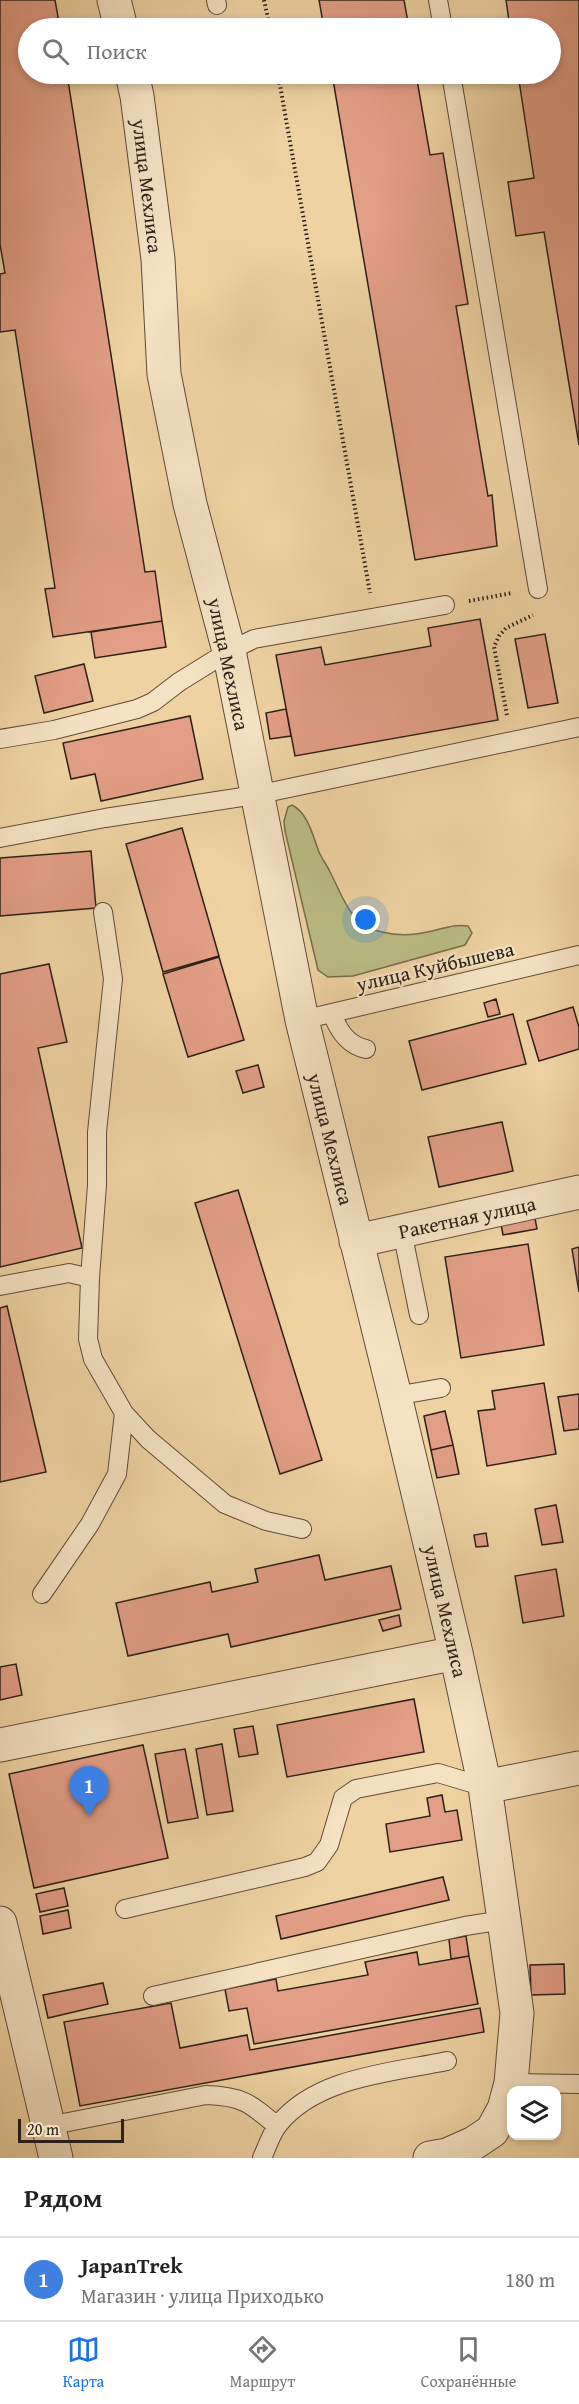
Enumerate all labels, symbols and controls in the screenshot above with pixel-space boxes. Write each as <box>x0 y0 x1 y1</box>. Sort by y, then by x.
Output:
search box <box>18 18 561 84</box>
icon: search <box>39 35 72 68</box>
text: Поиск <box>87 35 147 67</box>
street label: улица Мехлиса <box>125 116 171 255</box>
street label: улица Мехлиса <box>201 594 257 733</box>
your location <box>351 905 380 934</box>
street label: улица Куйбышева <box>352 934 517 998</box>
street label: улица Мехлиса <box>300 1069 362 1208</box>
street label: Ракетная улица <box>396 1188 539 1246</box>
street label: улица Мехлиса <box>416 1541 475 1680</box>
pin: 1 <box>70 1766 109 1816</box>
map controls <box>507 2086 561 2140</box>
button: layers <box>507 2086 561 2140</box>
scale bar <box>18 2116 124 2144</box>
text: 20 m <box>27 2117 59 2141</box>
text: Рядом <box>24 2178 102 2217</box>
text: JapanTrek <box>81 2249 183 2281</box>
text: 1 <box>38 2265 49 2294</box>
text: 180 m <box>505 2265 555 2294</box>
text: Магазин · улица Приходько <box>81 2281 324 2310</box>
tab: Карта <box>63 2333 104 2393</box>
tab: Маршрут <box>230 2333 295 2393</box>
tab: Сохранённые <box>421 2333 516 2393</box>

